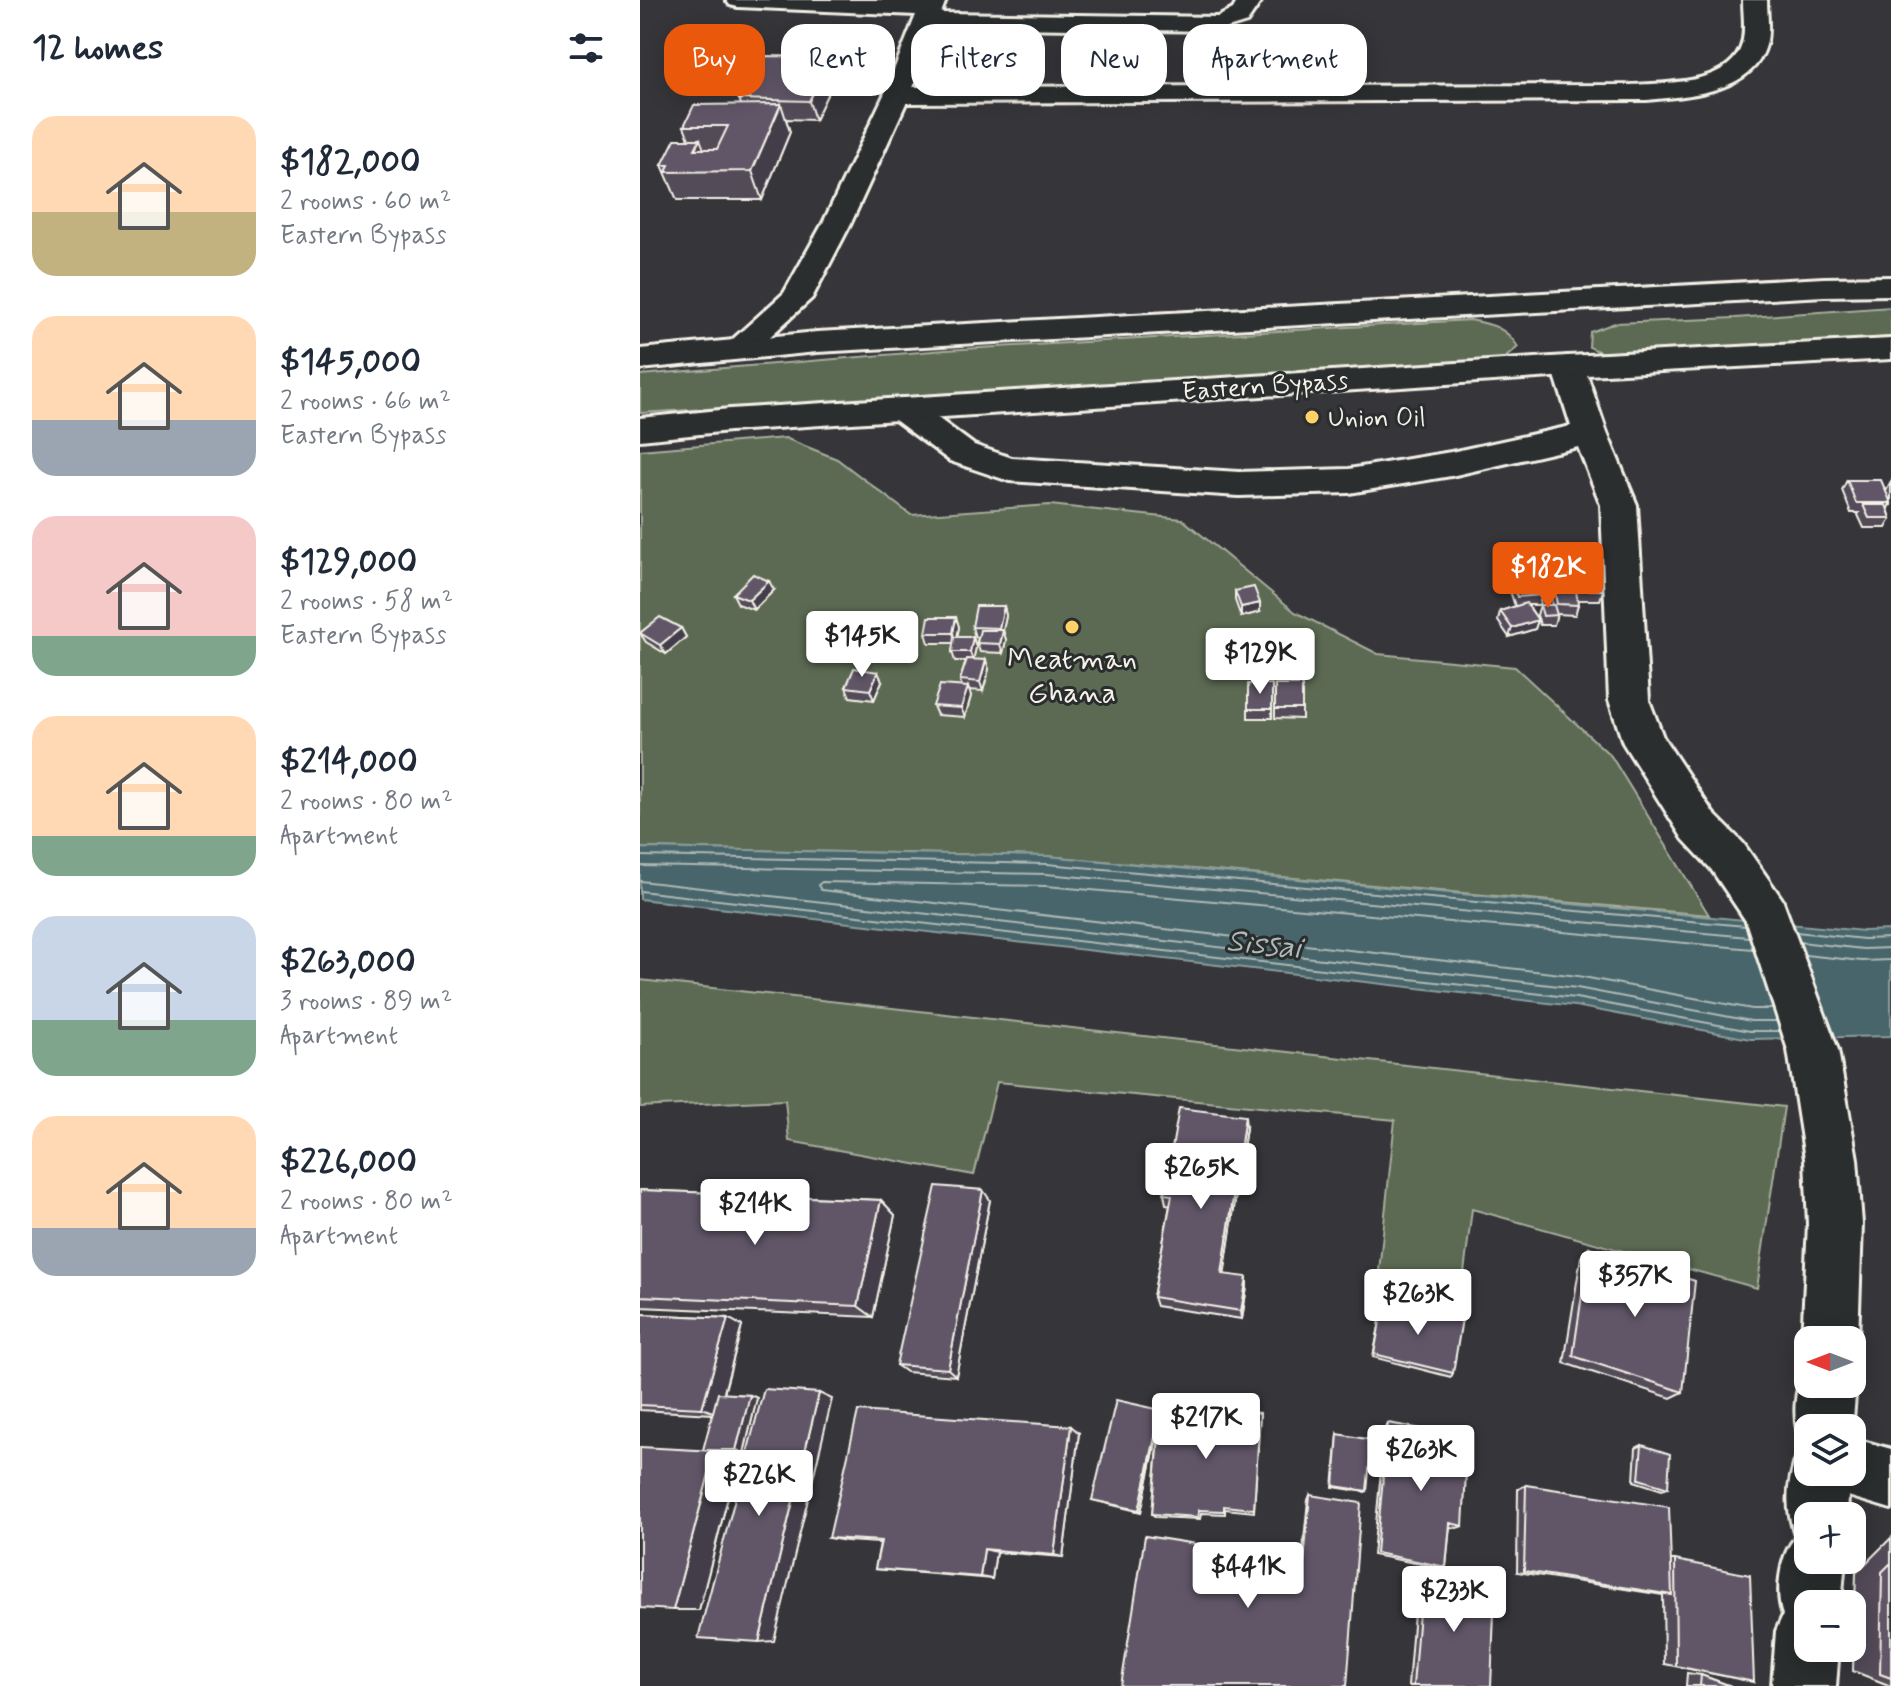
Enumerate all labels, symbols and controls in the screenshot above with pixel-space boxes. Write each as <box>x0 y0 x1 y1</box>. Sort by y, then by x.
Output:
chip: Buy <box>664 24 765 96</box>
chip: Rent <box>781 24 895 96</box>
chip: Filters <box>911 24 1045 96</box>
chip: New <box>1061 24 1167 96</box>
chip: Apartment <box>1183 24 1367 96</box>
text: 12 homes <box>32 26 163 71</box>
icon: filters <box>564 26 608 70</box>
text: $182,000 <box>280 140 420 185</box>
icon: home <box>96 148 192 244</box>
text: 2 rooms · 60 m² <box>280 185 451 219</box>
text: Eastern Bypass <box>280 219 446 253</box>
text: $145,000 <box>280 340 421 385</box>
icon: home <box>96 348 192 444</box>
street label: Eastern Bypass <box>1181 364 1349 410</box>
text: 2 rooms · 66 m² <box>280 385 451 419</box>
place label: Union Oil <box>1328 402 1426 436</box>
marker: Union Oil <box>1303 408 1321 426</box>
text: Eastern Bypass <box>280 419 446 453</box>
text: $129,000 <box>280 540 417 585</box>
pin: $182K <box>1492 542 1604 610</box>
icon: home <box>96 548 192 644</box>
text: $182K <box>1510 551 1586 585</box>
text: 2 rooms · 58 m² <box>280 585 453 619</box>
pin: $145K <box>806 611 918 679</box>
marker: Meatman Ghana <box>1063 618 1081 636</box>
text: Eastern Bypass <box>280 619 446 653</box>
text: $145K <box>824 620 900 654</box>
pin: $129K <box>1204 628 1316 696</box>
text: $129K <box>1224 637 1296 671</box>
place label: Meatman Ghana <box>1007 640 1137 713</box>
text: $214,000 <box>280 740 418 785</box>
icon: home <box>96 748 192 844</box>
text: 2 rooms · 80 m² <box>280 785 453 819</box>
text: Apartment <box>280 819 398 853</box>
water label: Sissai <box>1224 920 1307 970</box>
text: $263,000 <box>280 940 416 985</box>
icon: home <box>96 948 192 1044</box>
text: 3 rooms · 89 m² <box>280 985 452 1019</box>
text: Apartment <box>280 1019 398 1053</box>
text: $226,000 <box>280 1140 417 1185</box>
pin: $265K <box>1145 1143 1257 1211</box>
icon: home <box>96 1148 192 1244</box>
text: $265K <box>1163 1152 1239 1186</box>
pin: $214K <box>699 1179 811 1247</box>
text: 2 rooms · 80 m² <box>280 1185 453 1219</box>
text: $214K <box>719 1188 791 1222</box>
text: Apartment <box>280 1219 398 1253</box>
pin: $357K <box>1579 1251 1691 1319</box>
text: $357K <box>1598 1260 1672 1294</box>
pin: $263K <box>1362 1269 1474 1337</box>
text: $263K <box>1382 1278 1454 1312</box>
north arrow <box>1794 1326 1866 1398</box>
map controls <box>1794 1326 1866 1662</box>
pin: $217K <box>1150 1393 1262 1461</box>
text: $217K <box>1170 1402 1242 1436</box>
button: layers <box>1794 1414 1866 1486</box>
pin: $263K <box>1365 1425 1477 1493</box>
text: $263K <box>1385 1434 1457 1468</box>
pin: $226K <box>703 1450 815 1518</box>
text: $226K <box>723 1459 795 1493</box>
button: + <box>1794 1502 1866 1574</box>
pin: $441K <box>1192 1542 1304 1610</box>
text: $441K <box>1211 1551 1285 1585</box>
pin: $233K <box>1398 1566 1510 1634</box>
text: $233K <box>1420 1575 1488 1609</box>
button: − <box>1794 1590 1866 1662</box>

